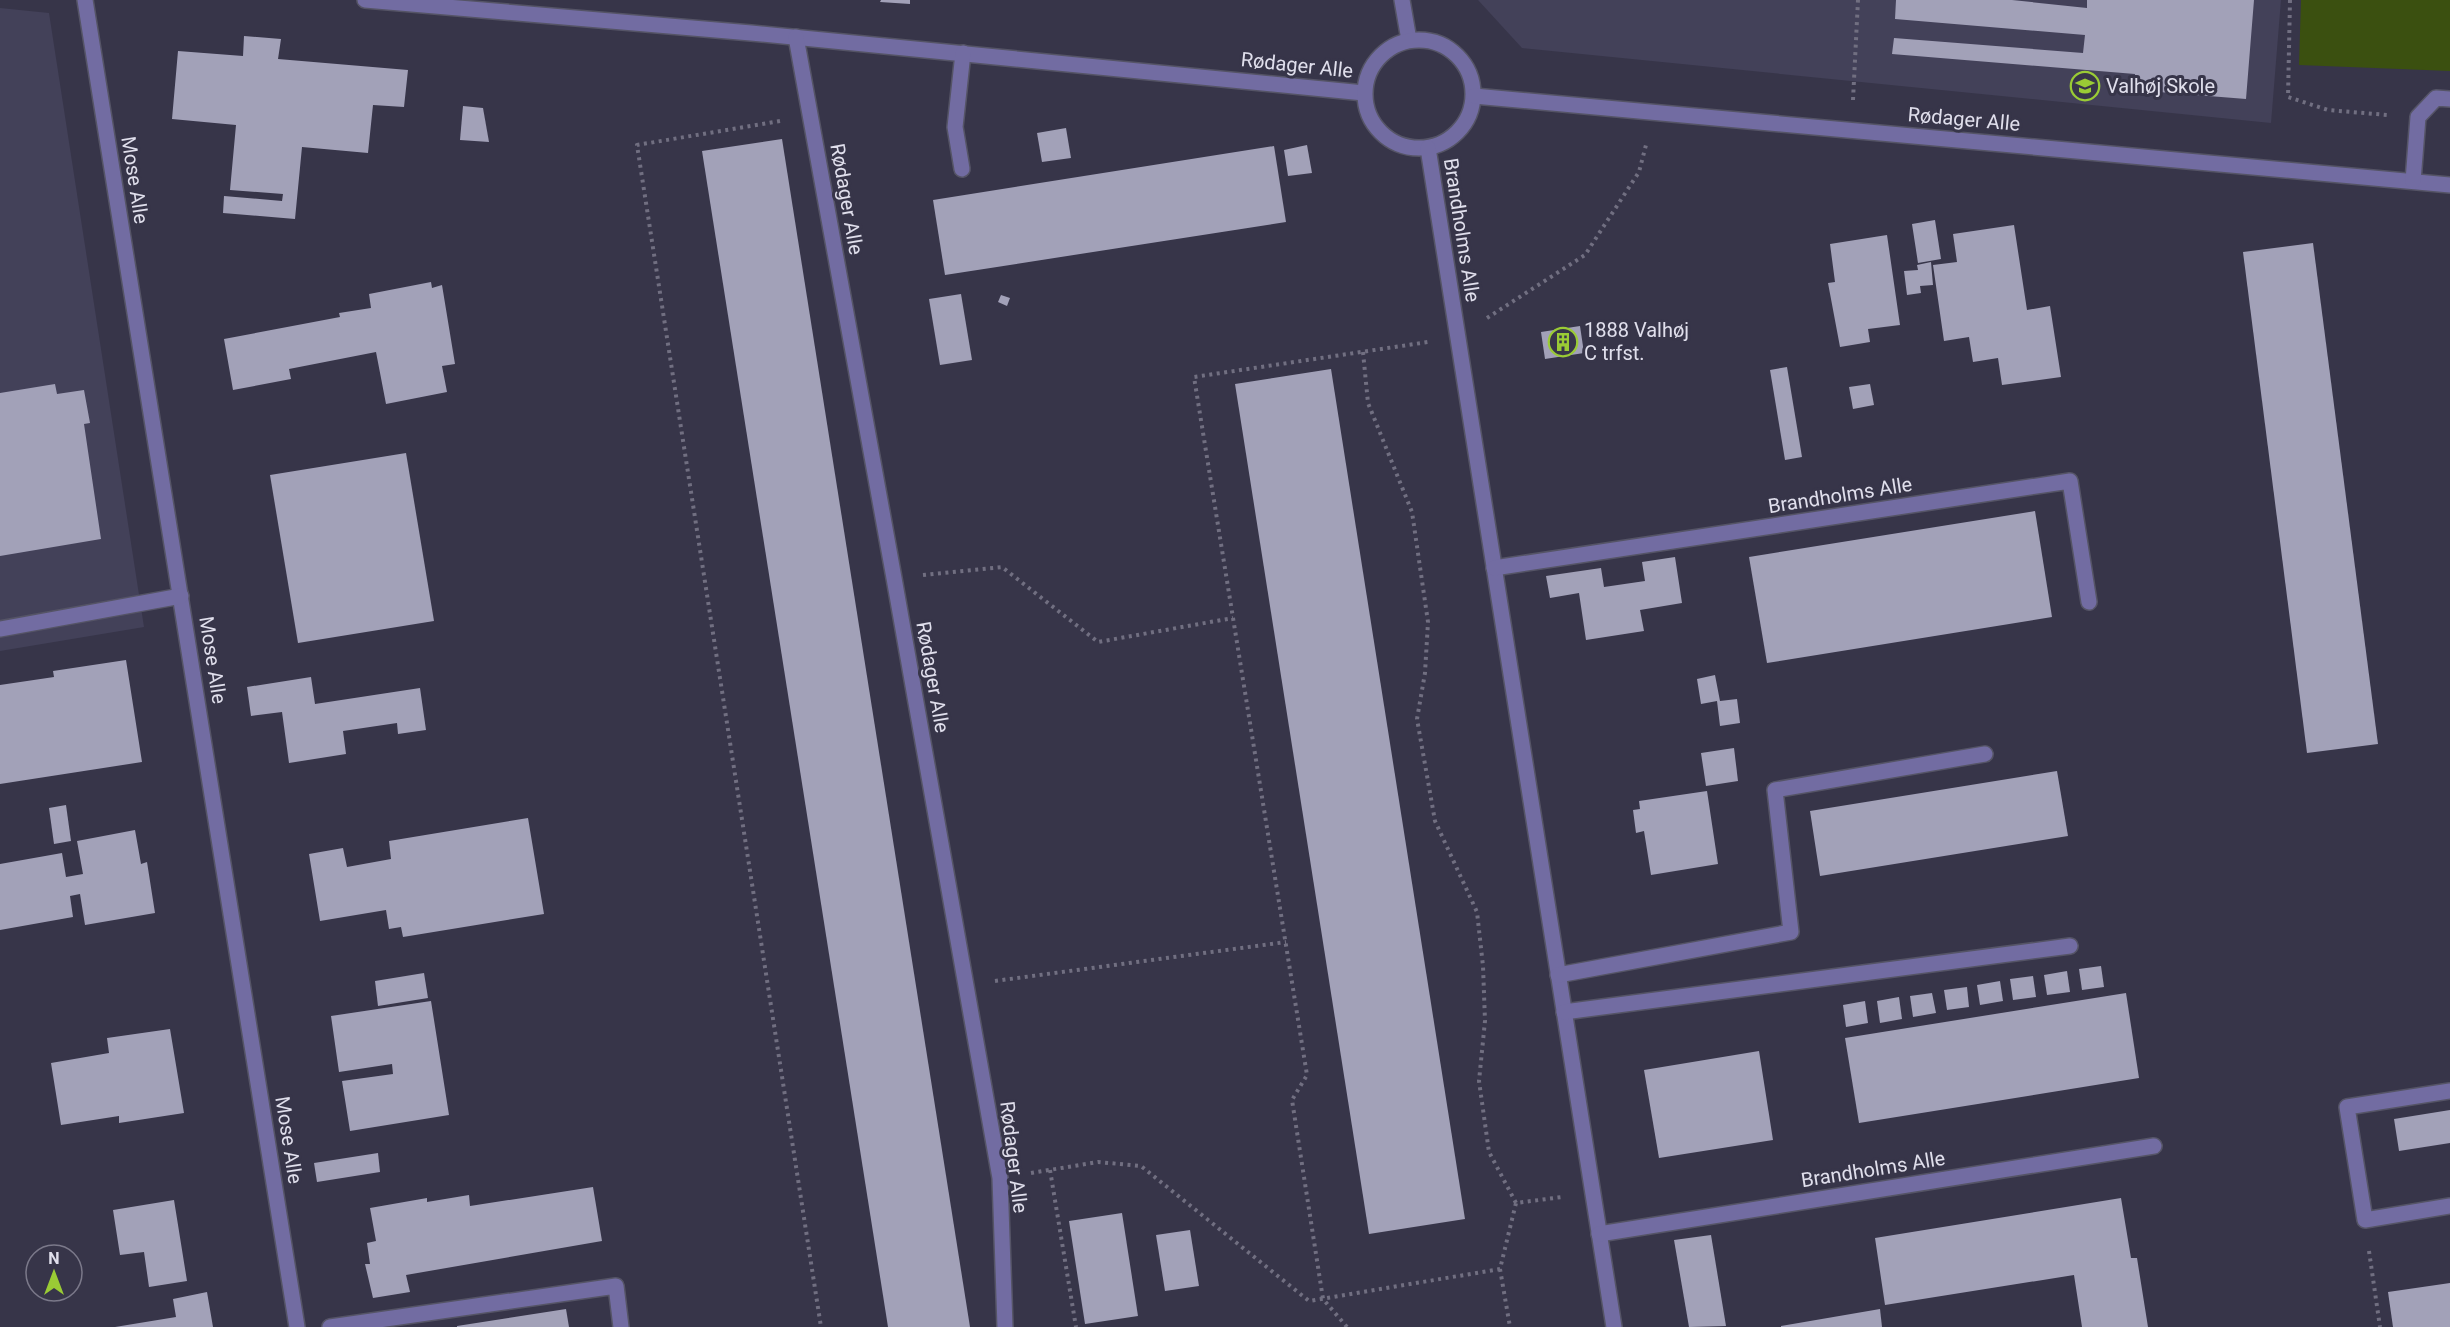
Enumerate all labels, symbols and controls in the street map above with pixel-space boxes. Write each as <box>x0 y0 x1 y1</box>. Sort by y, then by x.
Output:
street label: Rødager Alle <box>1240 47 1354 83</box>
school or university icon: Valhøj Skole <box>2069 70 2101 102</box>
place label: Valhøj Skole <box>2106 74 2215 98</box>
street label: Rødager Alle <box>1907 102 2021 136</box>
street label: Mose Alle <box>116 135 154 225</box>
street label: Rødager Alle <box>825 141 869 257</box>
street label: Brandholms Alle <box>1439 156 1485 304</box>
place label: 1888 Valhøj C trfst. <box>1584 318 1689 365</box>
building icon: 1888 Valhøj C trfst. <box>1547 326 1579 358</box>
street label: Brandholms Alle <box>1766 472 1914 518</box>
street label: Mose Alle <box>194 615 232 705</box>
street label: Rødager Alle <box>911 619 955 735</box>
street label: Mose Alle <box>270 1095 308 1185</box>
street label: Rødager Alle <box>995 1100 1033 1214</box>
street label: Brandholms Alle <box>1799 1146 1947 1192</box>
north arrow <box>24 1243 84 1303</box>
text: N <box>48 1249 60 1268</box>

